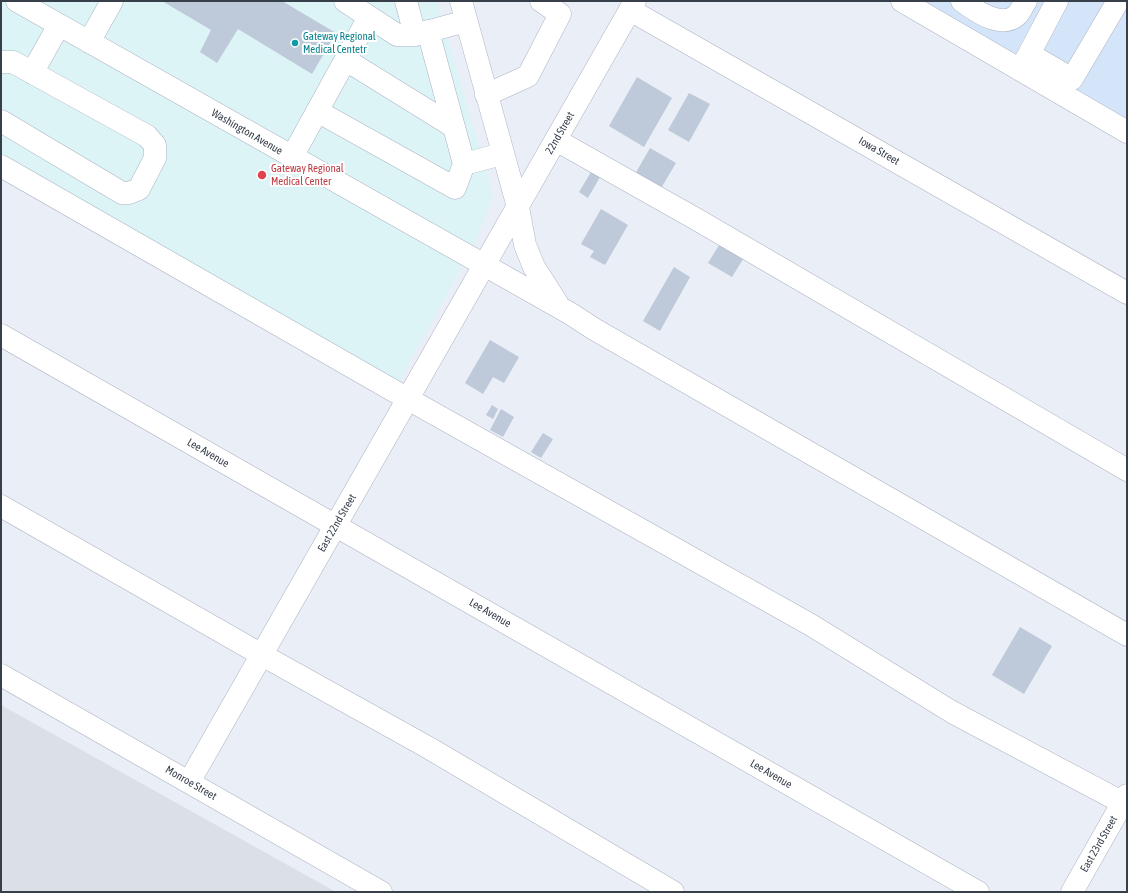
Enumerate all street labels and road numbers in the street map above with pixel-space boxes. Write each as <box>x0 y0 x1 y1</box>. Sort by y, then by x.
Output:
street label: Washington Avenue <box>209 106 285 158</box>
street label: 22nd Street <box>543 110 577 156</box>
street label: Iowa Street <box>856 134 902 168</box>
street label: Lee Avenue <box>185 436 231 470</box>
street label: East 22nd Street <box>315 492 359 554</box>
street label: Lee Avenue <box>467 596 513 630</box>
street label: Lee Avenue <box>748 757 794 791</box>
street label: Monroe Street <box>163 763 219 803</box>
street label: East 23rd Street <box>1078 814 1120 874</box>

